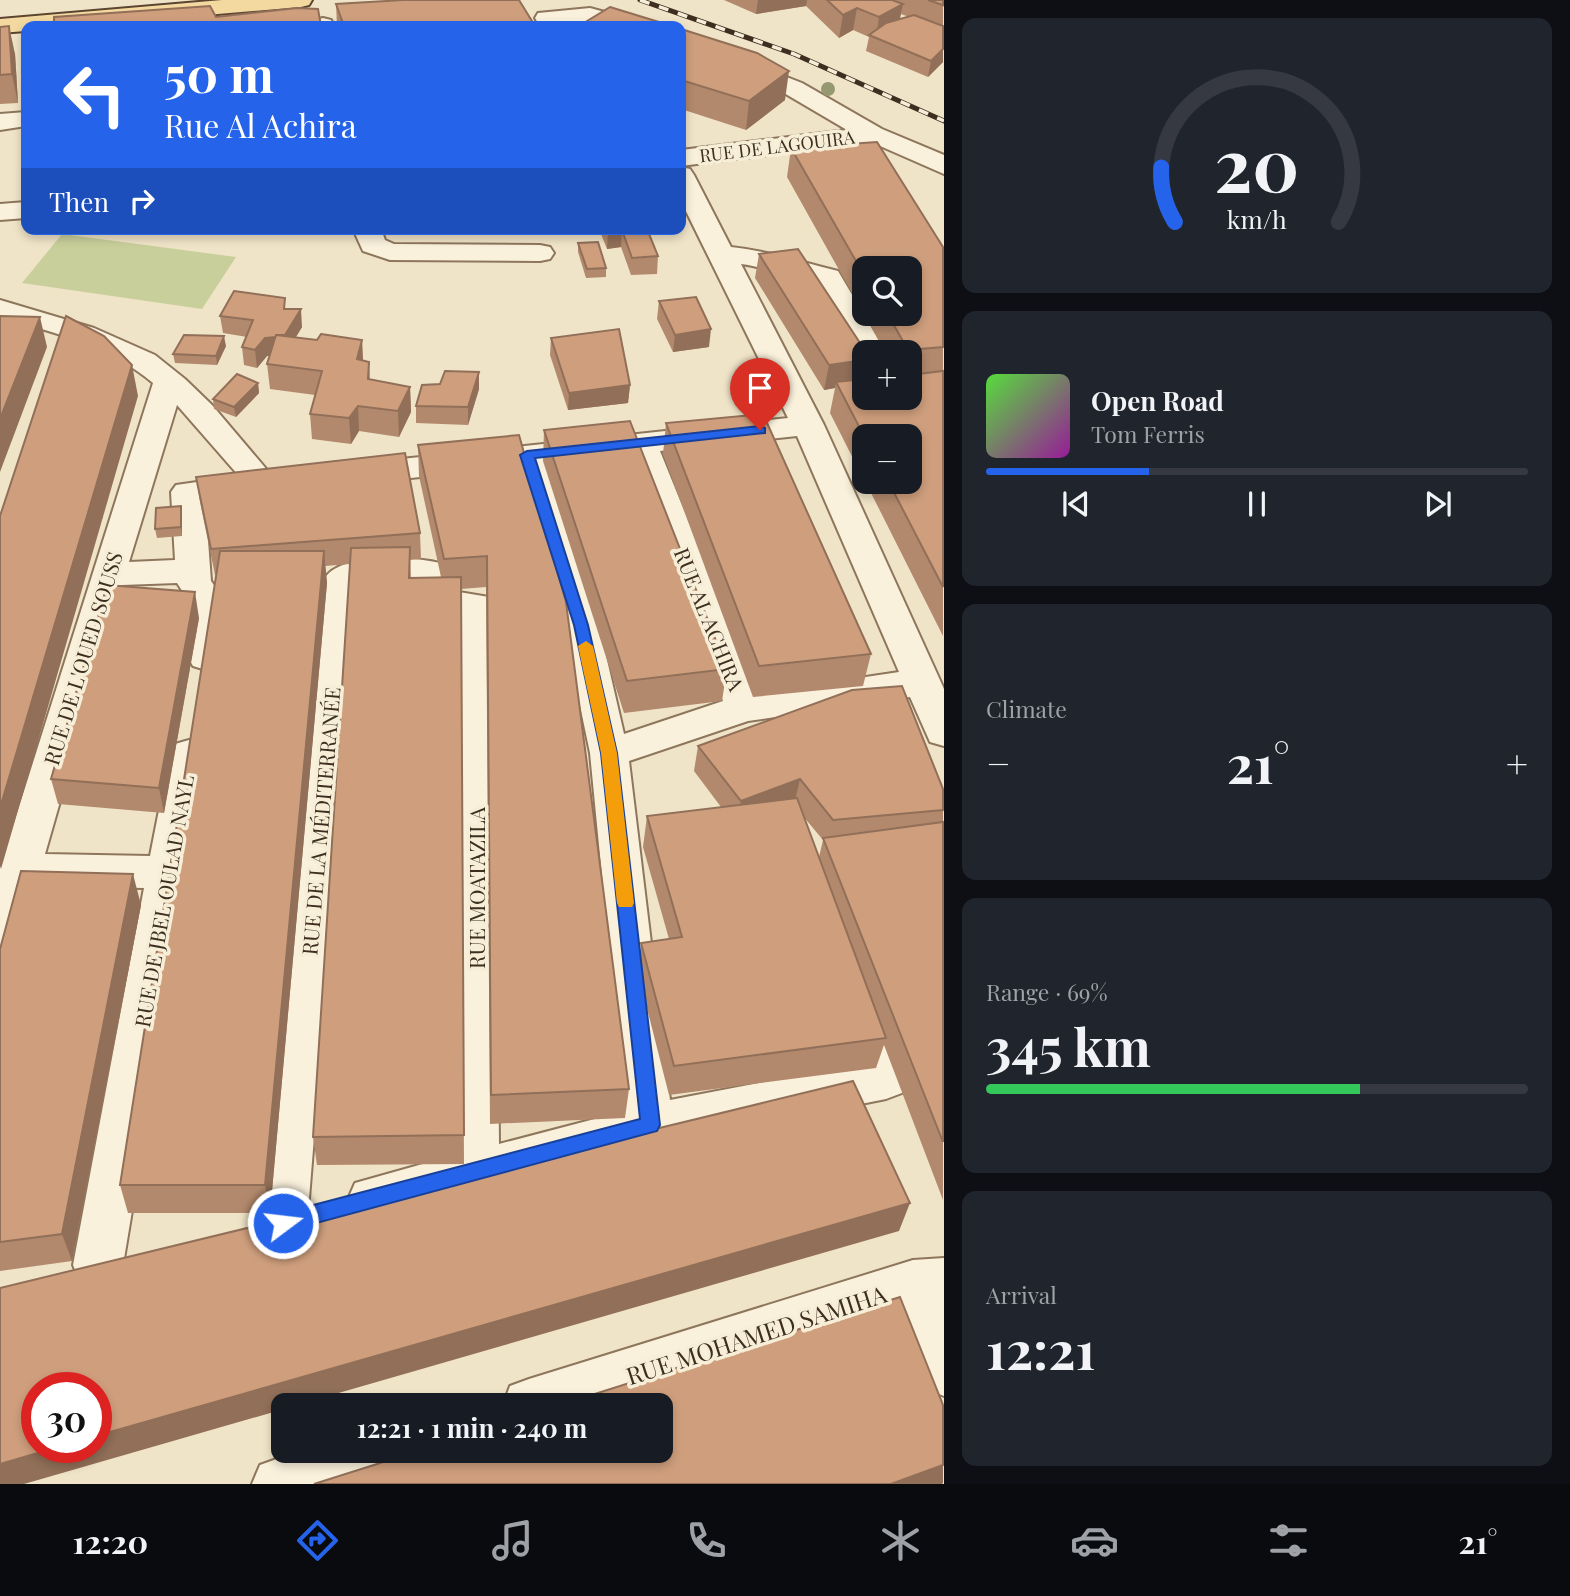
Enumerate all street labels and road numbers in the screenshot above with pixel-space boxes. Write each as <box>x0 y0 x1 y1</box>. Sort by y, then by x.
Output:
street label: RUE DE LAGOUIRA <box>698 124 857 167</box>
street label: RUE AL ACHIRA <box>669 543 752 695</box>
street label: RUE DE L'OUED SOUSS <box>36 548 128 768</box>
street label: RUE DE LA MÉDITERRANÉE <box>294 686 346 956</box>
street label: RUE DE JBEL OULAD NAYL <box>127 773 199 1029</box>
street label: RUE MOATAZILA <box>462 806 490 969</box>
street label: RUE MOHAMED SAMIHA <box>622 1276 891 1391</box>

